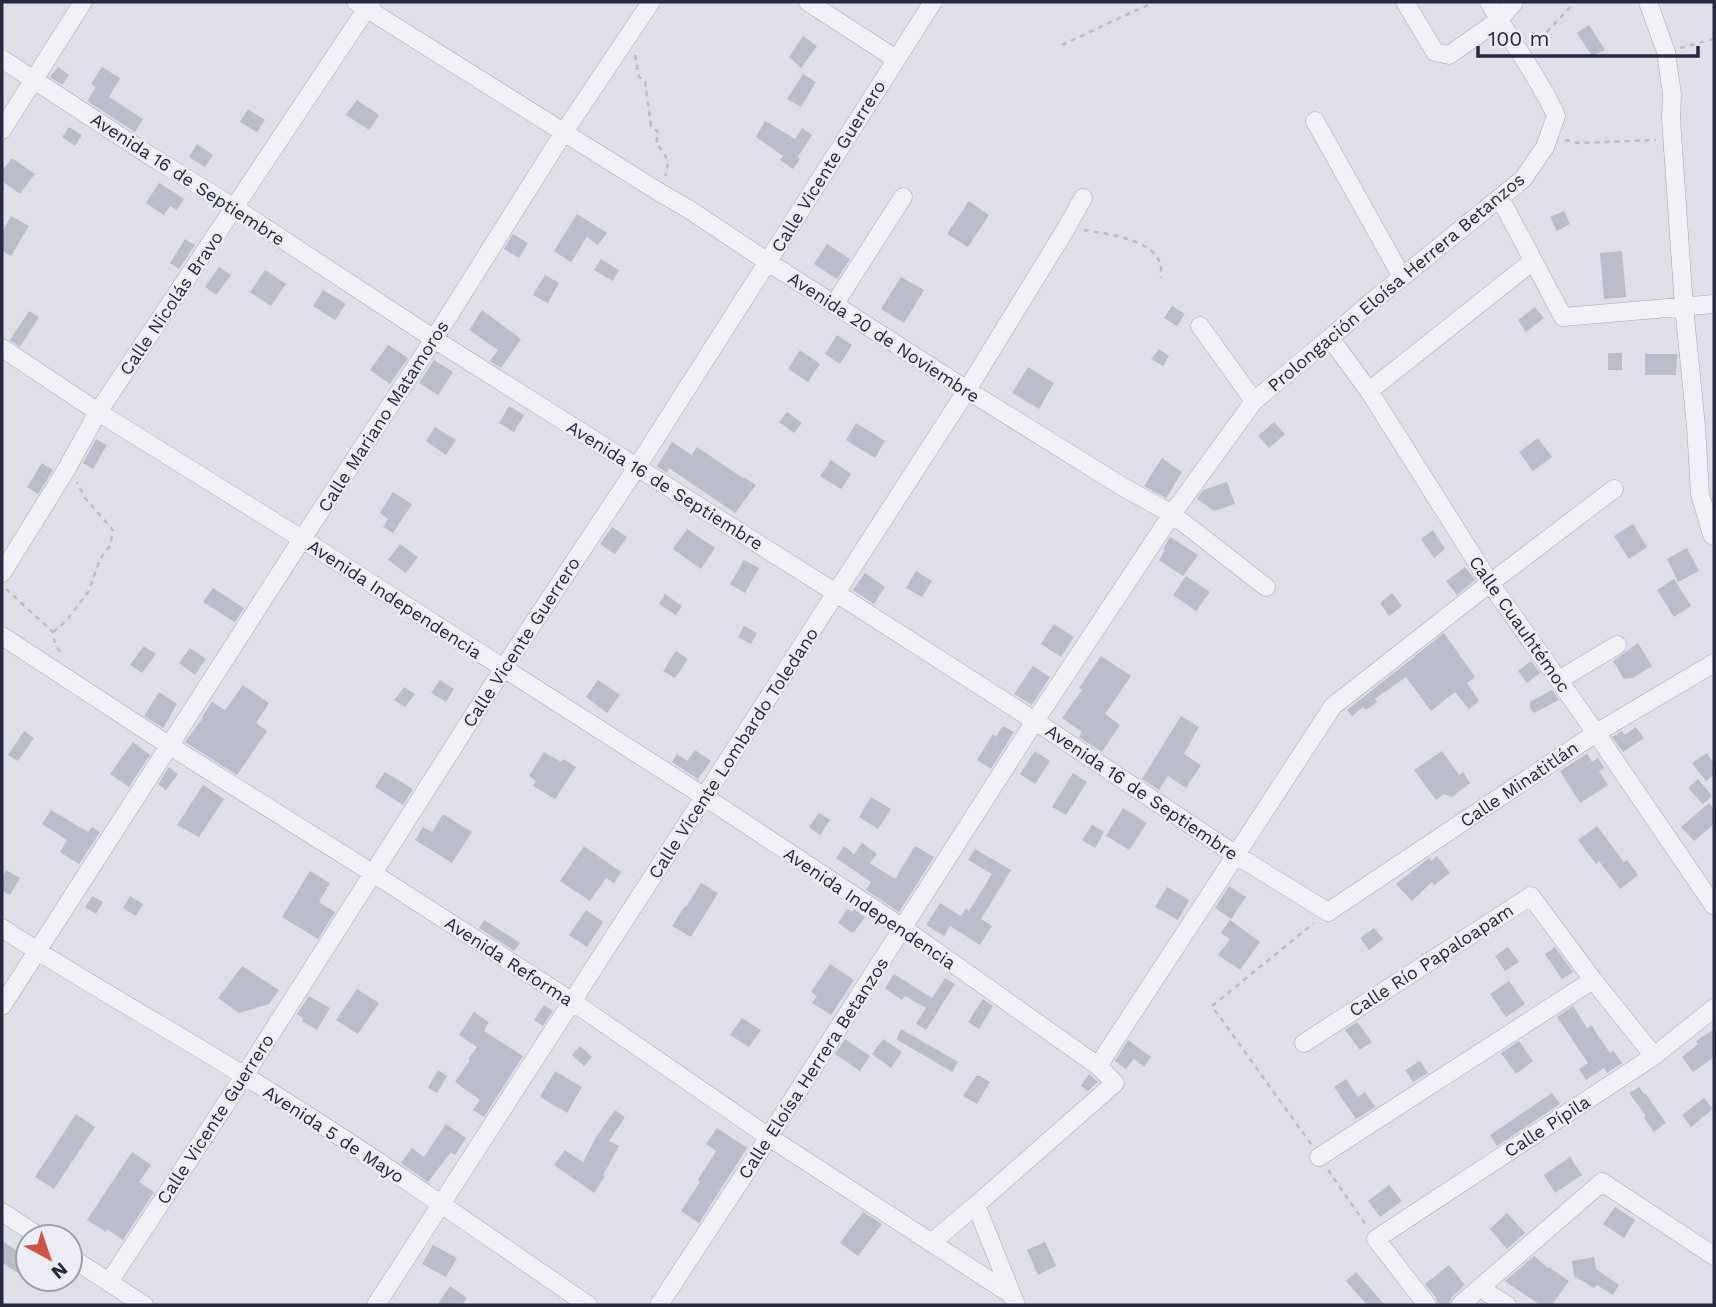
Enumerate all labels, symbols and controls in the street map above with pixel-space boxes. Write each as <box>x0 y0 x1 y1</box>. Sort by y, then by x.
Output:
scale bar <box>1478 14 1698 58</box>
text: 100 m <box>1488 26 1550 51</box>
street label: Calle Vicente Guerrero <box>766 76 890 256</box>
street label: Avenida 16 de Septiembre <box>87 108 289 250</box>
street label: Prolongación Eloísa Herrera Betanzos <box>1263 168 1529 396</box>
street label: Calle Nicolás Bravo <box>115 227 227 379</box>
street label: Avenida 20 de Noviembre <box>784 267 984 407</box>
street label: Calle Mariano Matamoros <box>313 316 453 516</box>
street label: Avenida 16 de Septiembre <box>563 416 767 554</box>
street label: Avenida Independencia <box>304 535 486 663</box>
street label: Calle Cuauhtémoc <box>1465 552 1575 696</box>
street label: Calle Vicente Guerrero <box>458 553 584 731</box>
street label: Calle Vicente Lombardo Toledano <box>644 623 822 883</box>
street label: Avenida 16 de Septiembre <box>1042 720 1242 864</box>
street label: Calle Minatitlán <box>1456 737 1582 831</box>
street label: Avenida Independencia <box>780 843 960 973</box>
street label: Calle Río Papaloapam <box>1345 899 1517 1021</box>
street label: Avenida Reforma <box>441 912 577 1010</box>
street label: Calle Eloísa Herrera Betanzos <box>733 953 893 1183</box>
street label: Calle Vicente Guerrero <box>152 1030 278 1208</box>
street label: Avenida 5 de Mayo <box>260 1081 408 1187</box>
street label: Calle Pípila <box>1500 1091 1594 1161</box>
north arrow <box>14 1223 84 1293</box>
text: N <box>47 1257 72 1284</box>

